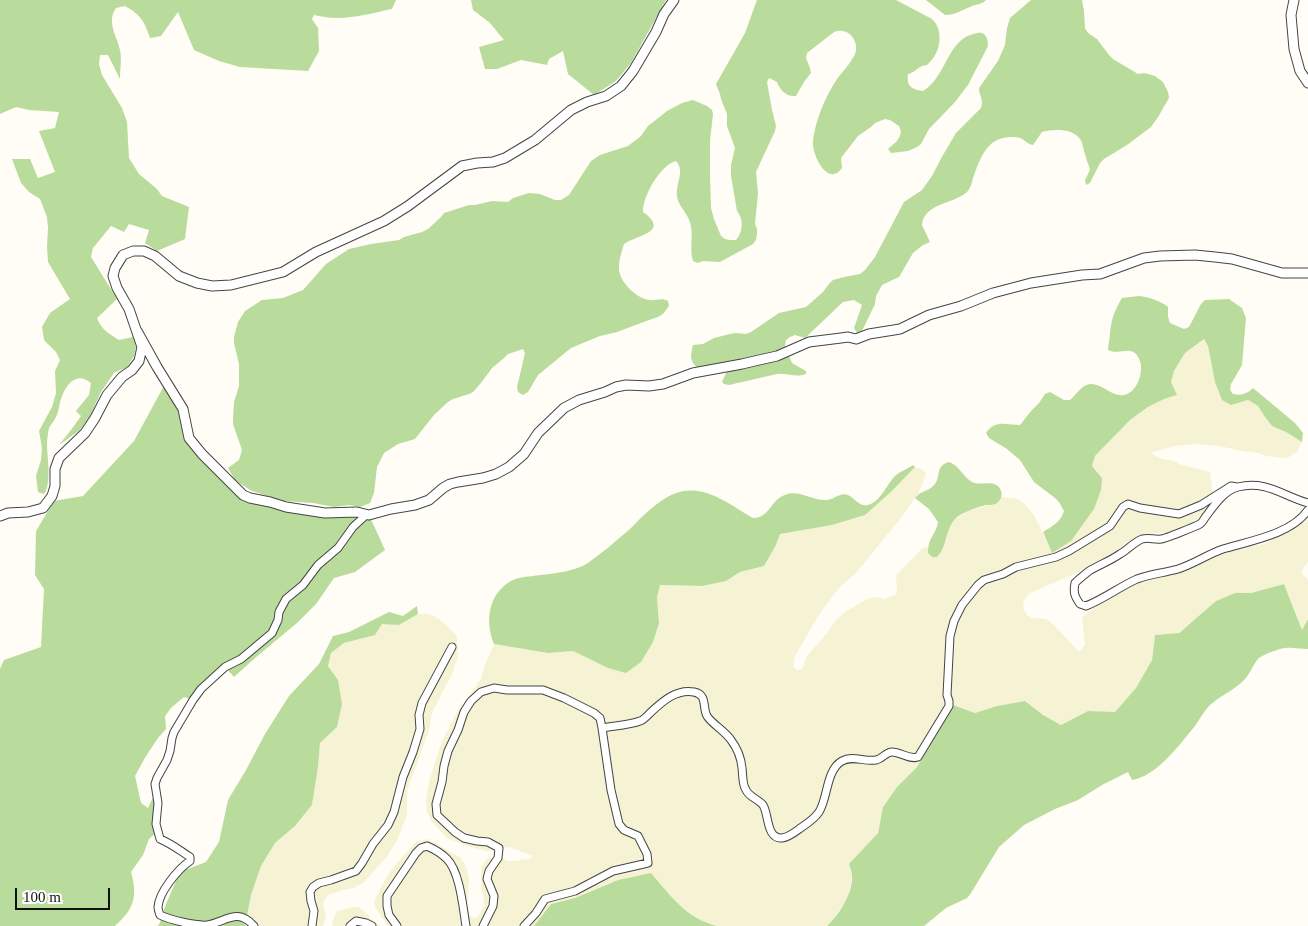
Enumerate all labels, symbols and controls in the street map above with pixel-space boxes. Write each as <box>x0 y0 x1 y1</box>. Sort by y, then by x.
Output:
scale bar <box>18 878 112 910</box>
text: 100 m <box>23 889 61 905</box>

